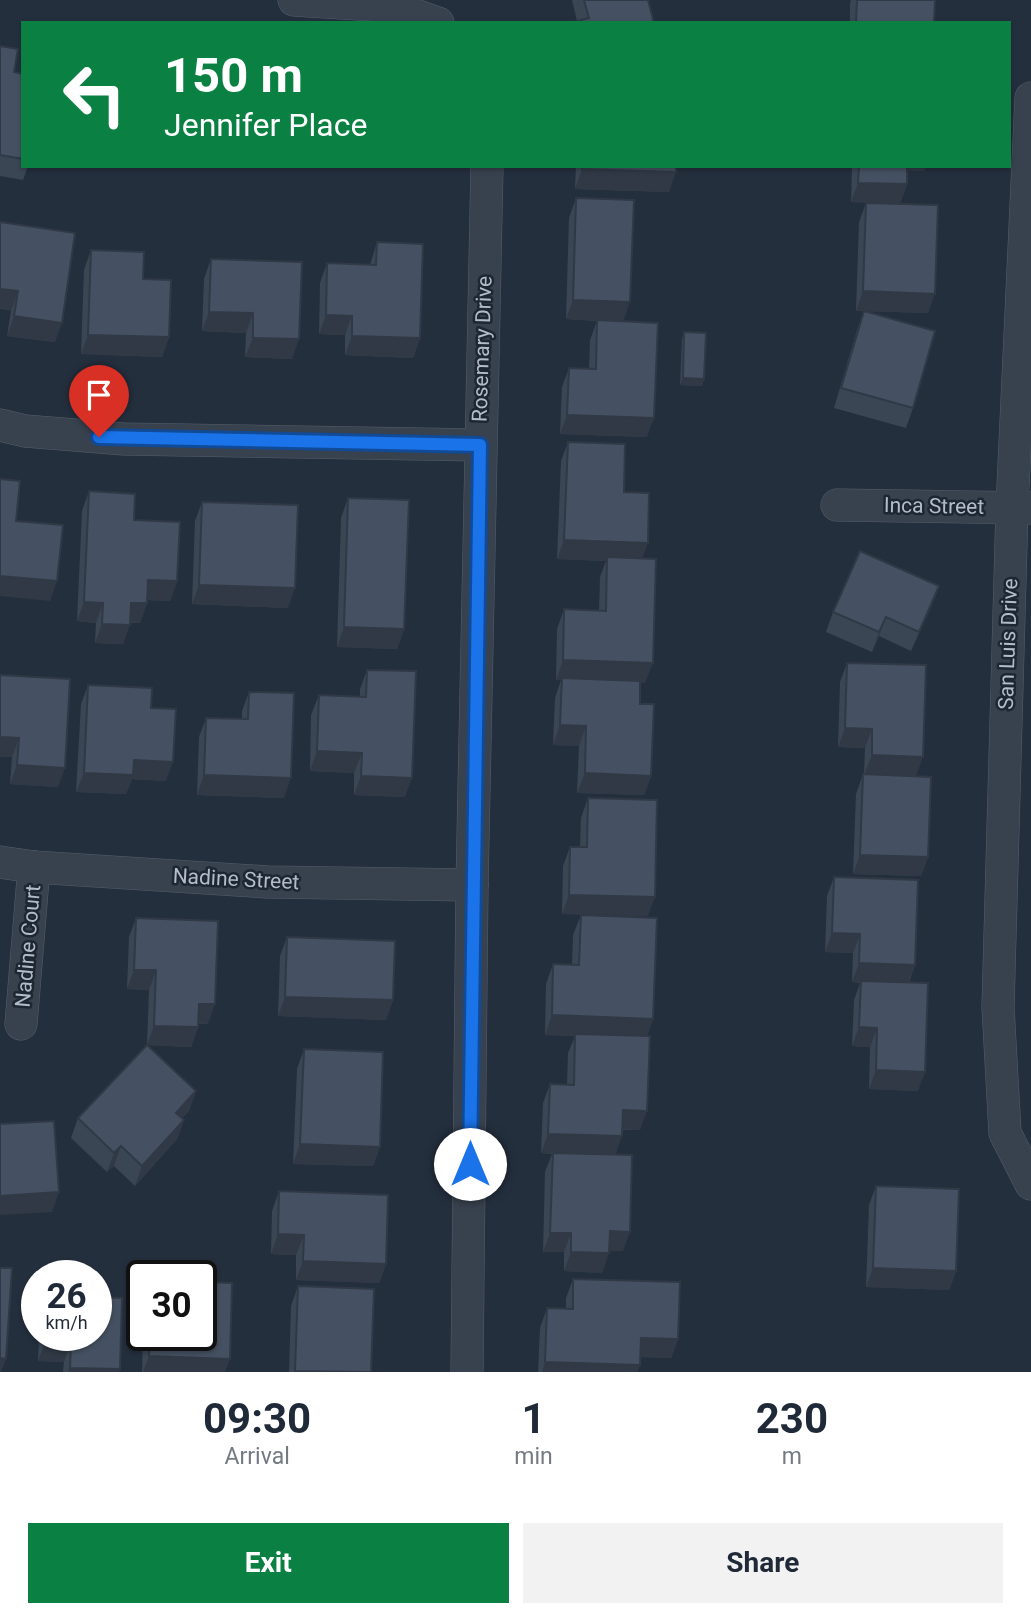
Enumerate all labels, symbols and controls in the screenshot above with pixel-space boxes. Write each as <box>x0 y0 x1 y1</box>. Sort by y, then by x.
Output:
text: 150 m <box>164 47 303 104</box>
icon: left <box>49 49 140 140</box>
text: Jennifer Place <box>164 106 367 144</box>
street label: Rosemary Drive <box>467 275 497 423</box>
pin <box>69 365 129 437</box>
icon: arrive <box>80 376 118 414</box>
street label: Inca Street <box>884 493 984 519</box>
street label: San Luis Drive <box>994 578 1022 710</box>
street label: Nadine Street <box>172 864 300 894</box>
street label: Nadine Court <box>11 884 45 1008</box>
position arrow <box>433 1127 507 1201</box>
speed limit sign: 30 <box>126 1260 217 1351</box>
text: 26 <box>46 1276 87 1317</box>
text: km/h <box>45 1312 88 1333</box>
text: 09:30 <box>203 1394 311 1443</box>
text: 1 <box>521 1394 546 1443</box>
text: 230 <box>756 1394 828 1443</box>
text: Arrival <box>224 1443 290 1470</box>
text: min <box>514 1443 553 1470</box>
text: m <box>782 1443 802 1470</box>
button: Exit <box>28 1523 509 1603</box>
button: Share <box>523 1523 1003 1603</box>

